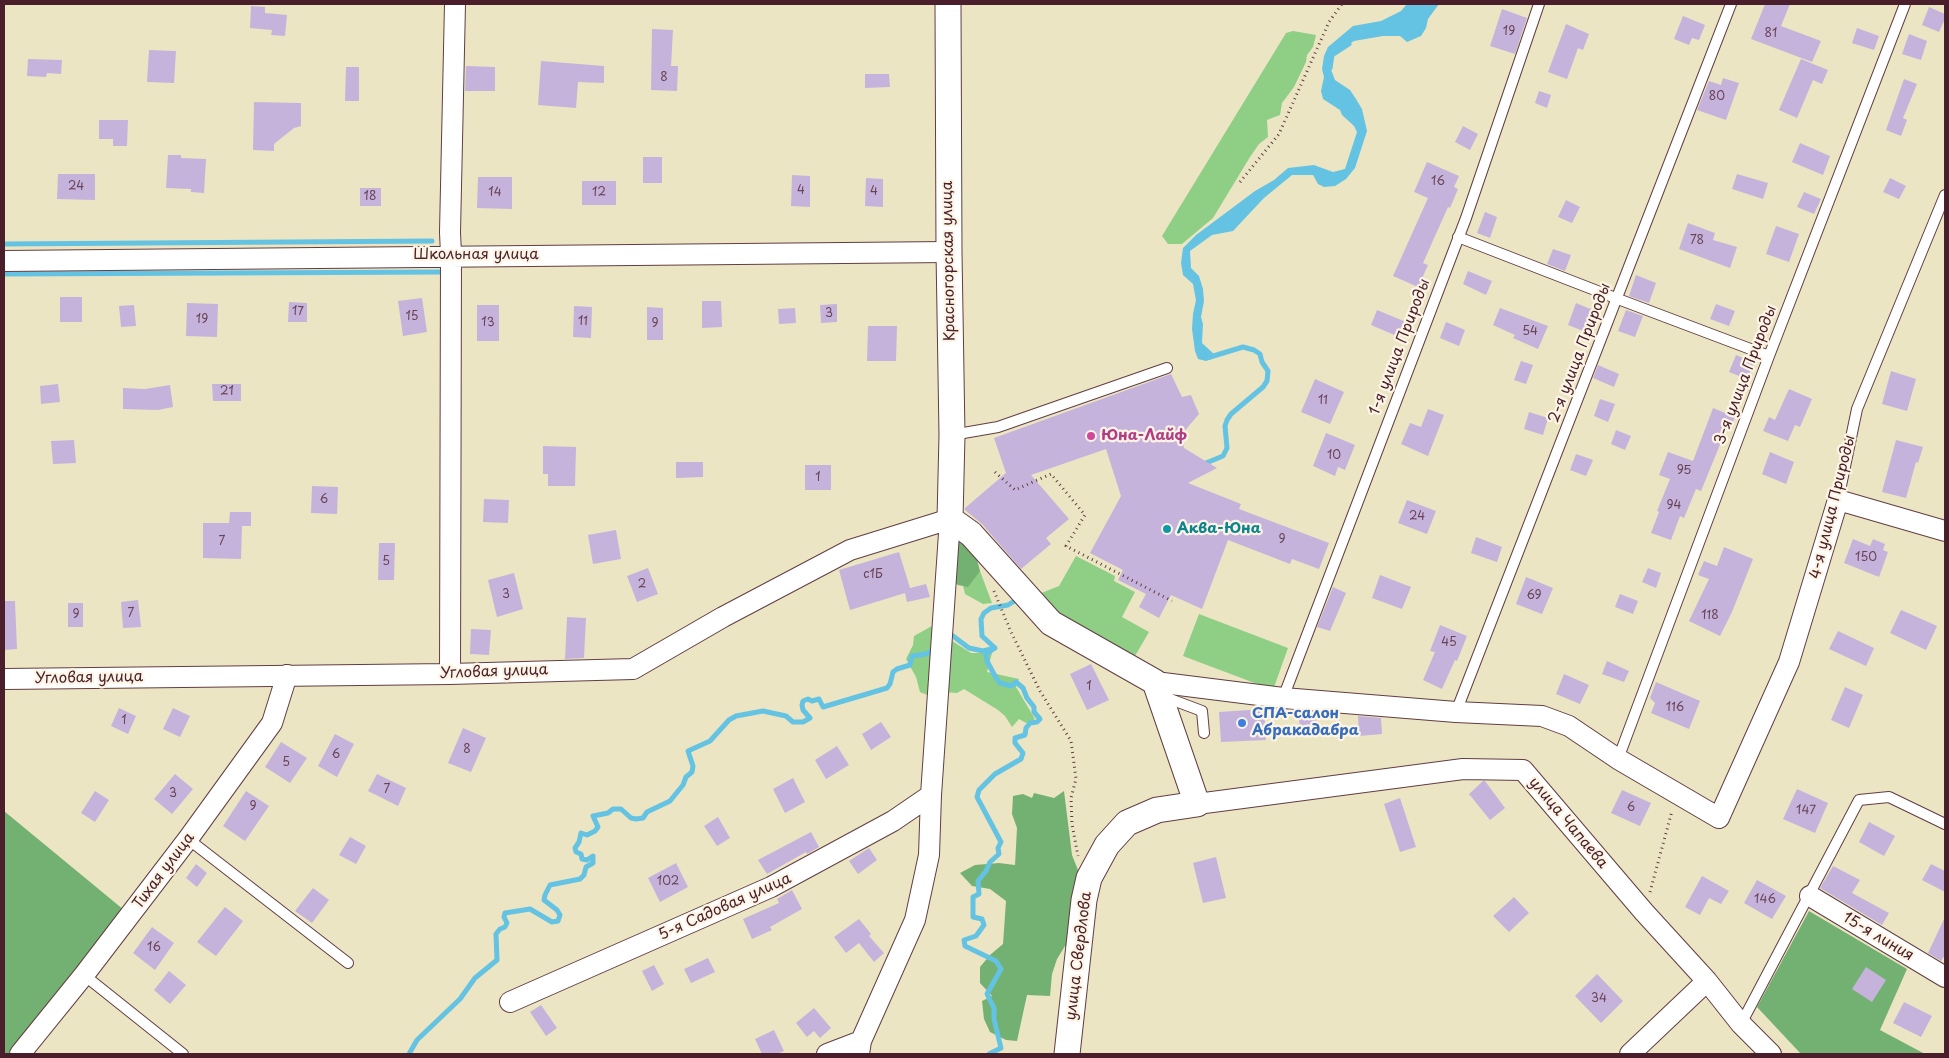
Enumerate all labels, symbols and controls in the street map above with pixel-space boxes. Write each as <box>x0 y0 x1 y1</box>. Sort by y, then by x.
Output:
house number: 19 <box>1503 25 1515 39</box>
house number: 81 <box>1765 27 1777 41</box>
house number: 8 <box>660 71 668 85</box>
house number: 80 <box>1709 90 1725 104</box>
house number: 16 <box>1431 175 1445 189</box>
house number: 24 <box>68 180 84 194</box>
street label: Красногорская улица <box>939 181 959 341</box>
house number: 4 <box>797 184 805 198</box>
house number: 4 <box>870 185 878 199</box>
house number: 14 <box>488 186 502 200</box>
house number: 12 <box>592 186 606 200</box>
house number: 18 <box>364 190 376 204</box>
house number: 78 <box>1690 234 1704 248</box>
street label: Школьная улица <box>413 246 539 264</box>
street label: 1-я улица Природы <box>1366 276 1434 418</box>
street label: 2-я улица Природы <box>1545 281 1615 425</box>
street label: 3-я улица Природы <box>1711 303 1781 447</box>
house number: 17 <box>292 305 304 319</box>
house number: 3 <box>825 307 833 321</box>
house number: 15 <box>405 310 419 324</box>
house number: 19 <box>196 313 208 327</box>
house number: 11 <box>578 315 588 329</box>
house number: 13 <box>481 316 495 330</box>
house number: 9 <box>651 317 659 331</box>
house number: 54 <box>1522 325 1538 339</box>
house number: 21 <box>220 385 234 399</box>
house number: 11 <box>1318 394 1328 408</box>
place label: Юна-Лайф <box>1101 427 1187 445</box>
marker: Юна-Лайф <box>1085 430 1097 442</box>
street label: 4-я улица Природы <box>1806 433 1860 581</box>
house number: 10 <box>1327 449 1341 463</box>
house number: 95 <box>1677 464 1691 478</box>
house number: 1 <box>815 471 821 485</box>
house number: 6 <box>320 493 328 507</box>
house number: 94 <box>1667 499 1681 513</box>
house number: 24 <box>1409 510 1425 524</box>
place label: Аква-Юна <box>1177 520 1261 538</box>
marker: Аква-Юна <box>1161 523 1173 535</box>
house number: 9 <box>1278 533 1286 547</box>
house number: 7 <box>219 535 225 549</box>
house number: 150 <box>1855 551 1877 565</box>
house number: 5 <box>382 555 390 569</box>
house number: с1Б <box>863 568 883 582</box>
house number: 2 <box>638 578 646 592</box>
house number: 3 <box>502 588 510 602</box>
house number: 69 <box>1526 589 1542 603</box>
house number: 7 <box>128 607 134 621</box>
house number: 9 <box>72 608 80 622</box>
house number: 118 <box>1701 609 1719 623</box>
house number: 45 <box>1441 636 1457 650</box>
street label: Угловая улица <box>440 661 548 683</box>
street label: Угловая улица <box>35 668 143 688</box>
house number: 1 <box>1086 680 1092 694</box>
house number: 116 <box>1666 701 1684 715</box>
place label: СПА-салон Абракадабра <box>1252 705 1359 740</box>
house number: 1 <box>121 714 127 728</box>
marker: СПА-салон Абракадабра <box>1236 717 1248 729</box>
house number: 8 <box>463 743 471 757</box>
house number: 6 <box>332 748 340 762</box>
house number: 5 <box>282 756 290 770</box>
street label: улица Чапаева <box>1525 774 1611 872</box>
house number: 7 <box>384 783 390 797</box>
house number: 3 <box>169 787 177 801</box>
house number: 9 <box>249 800 257 814</box>
house number: 6 <box>1627 801 1635 815</box>
house number: 147 <box>1796 804 1816 818</box>
street label: Тихая улица <box>129 829 199 913</box>
street label: 5-я Садовая улица <box>656 870 794 944</box>
house number: 102 <box>657 875 679 889</box>
street label: улица Свердлова <box>1062 891 1096 1021</box>
house number: 146 <box>1754 893 1776 907</box>
street label: 15-я линия <box>1839 909 1917 965</box>
house number: 16 <box>147 941 161 955</box>
house number: 34 <box>1591 992 1607 1006</box>

